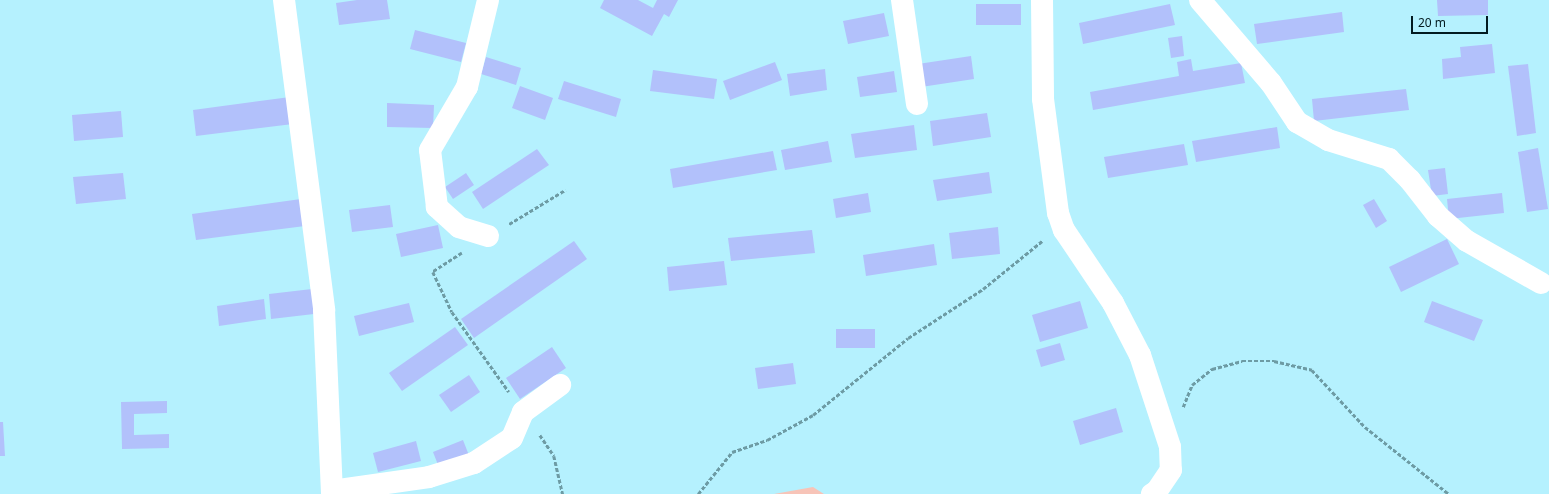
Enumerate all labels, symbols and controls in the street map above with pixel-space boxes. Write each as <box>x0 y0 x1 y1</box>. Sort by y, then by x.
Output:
scale bar <box>1413 8 1490 34</box>
text: 20 m <box>1418 14 1446 31</box>

